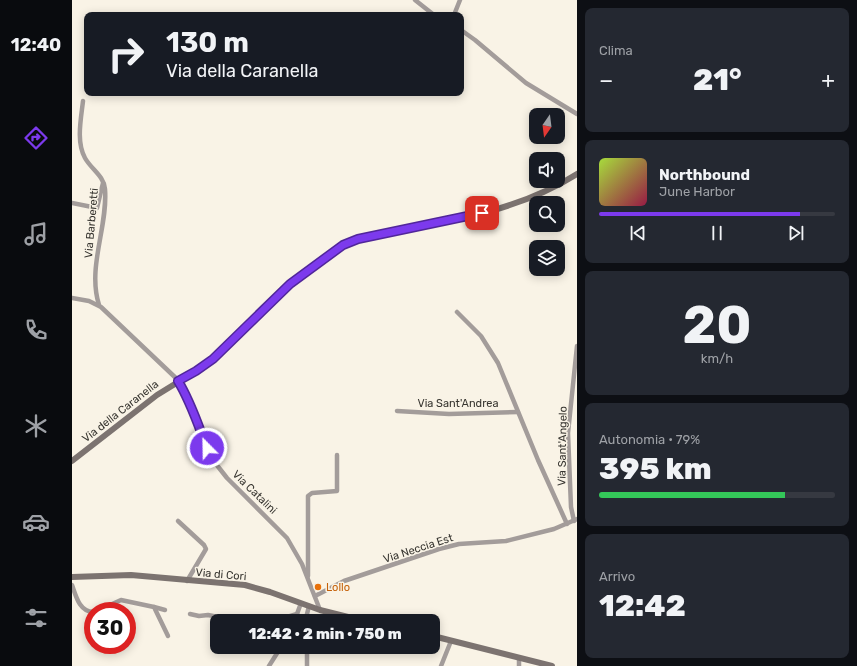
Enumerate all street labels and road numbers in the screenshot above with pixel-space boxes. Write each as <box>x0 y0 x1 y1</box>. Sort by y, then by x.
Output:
street label: Via Barberetti <box>82 187 101 259</box>
street label: Via della Caranella <box>80 378 161 445</box>
street label: Via Sant'Andrea <box>418 397 498 410</box>
street label: Via Sant'Angelo <box>555 406 570 486</box>
street label: Via Catalini <box>230 468 280 517</box>
street label: Via Neccia Est <box>382 531 455 566</box>
street label: Via di Cori <box>195 566 247 583</box>

